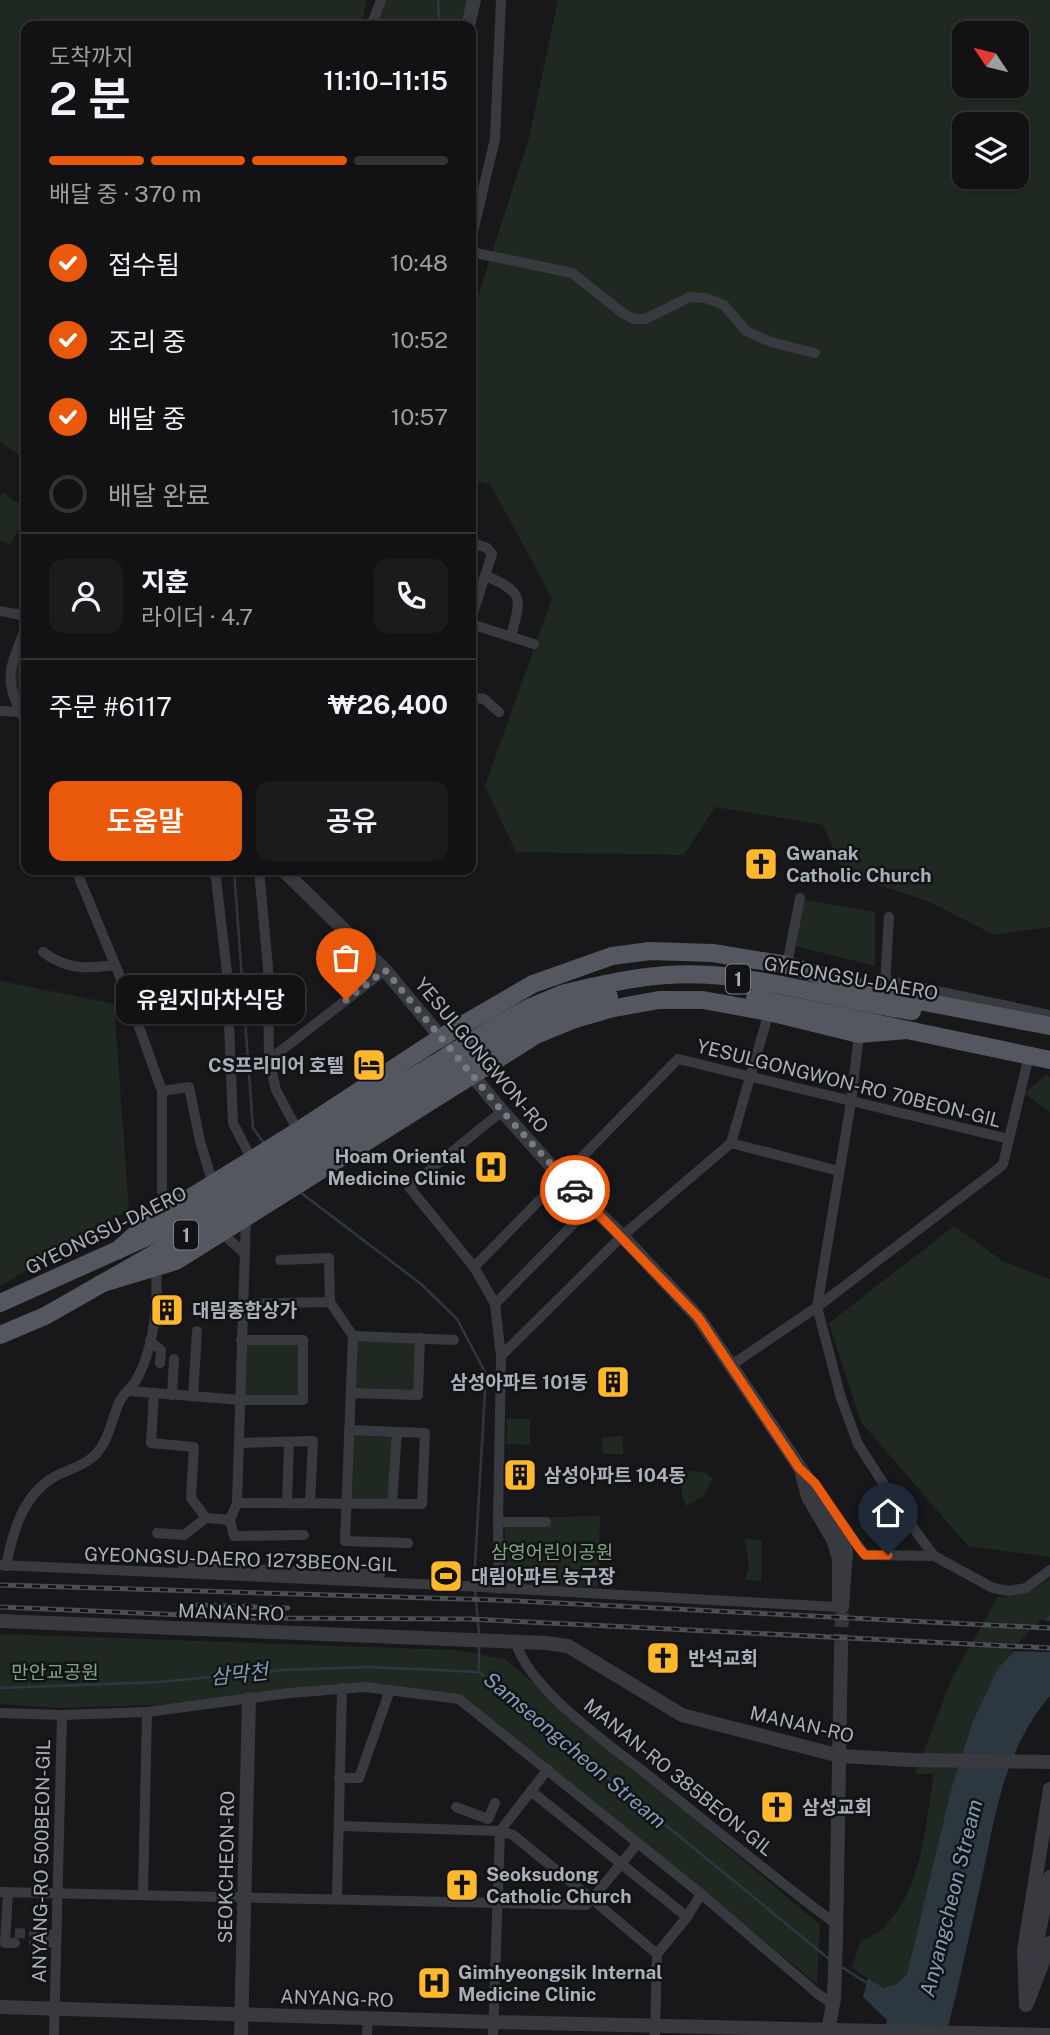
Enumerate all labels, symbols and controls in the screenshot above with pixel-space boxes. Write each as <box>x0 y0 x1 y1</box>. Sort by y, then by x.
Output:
north arrow <box>952 21 1029 98</box>
map controls <box>952 21 1029 189</box>
text: 도착까지 <box>49 43 134 70</box>
text: 11:10–11:15 <box>323 65 448 96</box>
text: 2 분 <box>49 71 130 125</box>
button: layers <box>952 112 1029 189</box>
text: 배달 중 · 370 m <box>49 180 201 207</box>
icon: check <box>49 244 87 282</box>
text: 접수됨 <box>108 249 180 280</box>
text: 10:48 <box>390 249 448 276</box>
icon: check <box>49 321 87 359</box>
text: 조리 중 <box>108 326 186 357</box>
text: 10:52 <box>391 326 448 353</box>
icon: check <box>49 398 87 436</box>
text: 배달 중 <box>108 403 186 434</box>
text: 10:57 <box>391 403 448 430</box>
text: 배달 완료 <box>108 480 210 511</box>
button: person <box>49 559 123 633</box>
button: phone <box>374 559 448 633</box>
text: 지훈 <box>141 566 189 597</box>
text: 라이더 · 4.7 <box>141 603 253 630</box>
text: ₩26,400 <box>328 689 448 720</box>
text: 주문 #6117 <box>49 691 172 722</box>
button: 도움말 <box>49 781 242 861</box>
button: 공유 <box>256 781 448 861</box>
place label: Gwanak Catholic Church <box>786 842 931 886</box>
church icon: Gwanak Catholic Church <box>742 845 780 883</box>
pin <box>316 928 376 1000</box>
icon: bag <box>327 939 365 977</box>
street label: GYEONGSU-DAERO <box>762 952 940 1004</box>
road number: 1 <box>726 964 750 994</box>
street label: YESULGONGWON-RO <box>411 973 553 1137</box>
callout: 유원지마차식당 <box>115 976 304 1024</box>
text: 유원지마차식당 <box>136 986 285 1013</box>
street label: YESULGONGWON-RO 70BEON-GIL <box>695 1034 1004 1132</box>
hotel icon: CS프리미어 호텔 <box>350 1046 388 1084</box>
place label: CS프리미어 호텔 <box>208 1054 344 1076</box>
place label: Hoam Oriental Medicine Clinic <box>328 1145 466 1189</box>
hospital icon: Hoam Oriental Medicine Clinic <box>472 1148 510 1186</box>
courier <box>540 1155 610 1225</box>
icon: car <box>556 1171 594 1209</box>
street label: GYEONGSU-DAERO <box>22 1181 190 1279</box>
road number: 1 <box>174 1220 198 1250</box>
building icon: 대림종합상가 <box>148 1291 186 1329</box>
place label: 대림종합상가 <box>192 1299 297 1321</box>
building icon: 삼성아파트 101동 <box>594 1363 632 1401</box>
place label: 삼성아파트 101동 <box>450 1371 588 1393</box>
building icon: 삼성아파트 104동 <box>501 1456 539 1494</box>
place label: 삼성아파트 104동 <box>544 1464 686 1486</box>
pin <box>858 1483 918 1555</box>
icon: home <box>869 1494 907 1532</box>
park label: 삼영어린이공원 <box>491 1541 613 1563</box>
street label: GYEONGSU-DAERO 1273BEON-GIL <box>84 1543 398 1575</box>
sports icon: 대림아파트 농구장 <box>427 1557 465 1595</box>
place label: 대림아파트 농구장 <box>471 1565 615 1587</box>
street label: MANAN-RO <box>178 1599 284 1625</box>
church icon: 반석교회 <box>644 1639 682 1677</box>
place label: 반석교회 <box>688 1647 758 1669</box>
water label: 삼막천 <box>209 1658 272 1689</box>
park label: 만안교공원 <box>11 1661 99 1683</box>
water label: Samseongcheon Stream <box>479 1666 671 1834</box>
street label: MANAN-RO 385BEON-GIL <box>580 1694 778 1860</box>
street label: MANAN-RO <box>748 1701 856 1747</box>
street label: ANYANG-RO 500BEON-GIL <box>28 1739 54 1983</box>
church icon: 삼성교회 <box>758 1788 796 1826</box>
street label: SEOKCHEON-RO <box>214 1790 238 1944</box>
place label: 삼성교회 <box>802 1796 872 1818</box>
water label: Anyangcheon Stream <box>914 1797 988 1999</box>
place label: Seoksudong Catholic Church <box>486 1863 631 1907</box>
church icon: Seoksudong Catholic Church <box>443 1866 481 1904</box>
place label: Gimhyeongsik Internal Medicine Clinic <box>458 1961 663 2005</box>
hospital icon: Gimhyeongsik Internal Medicine Clinic <box>415 1964 453 2002</box>
street label: ANYANG-RO <box>280 1985 394 2011</box>

